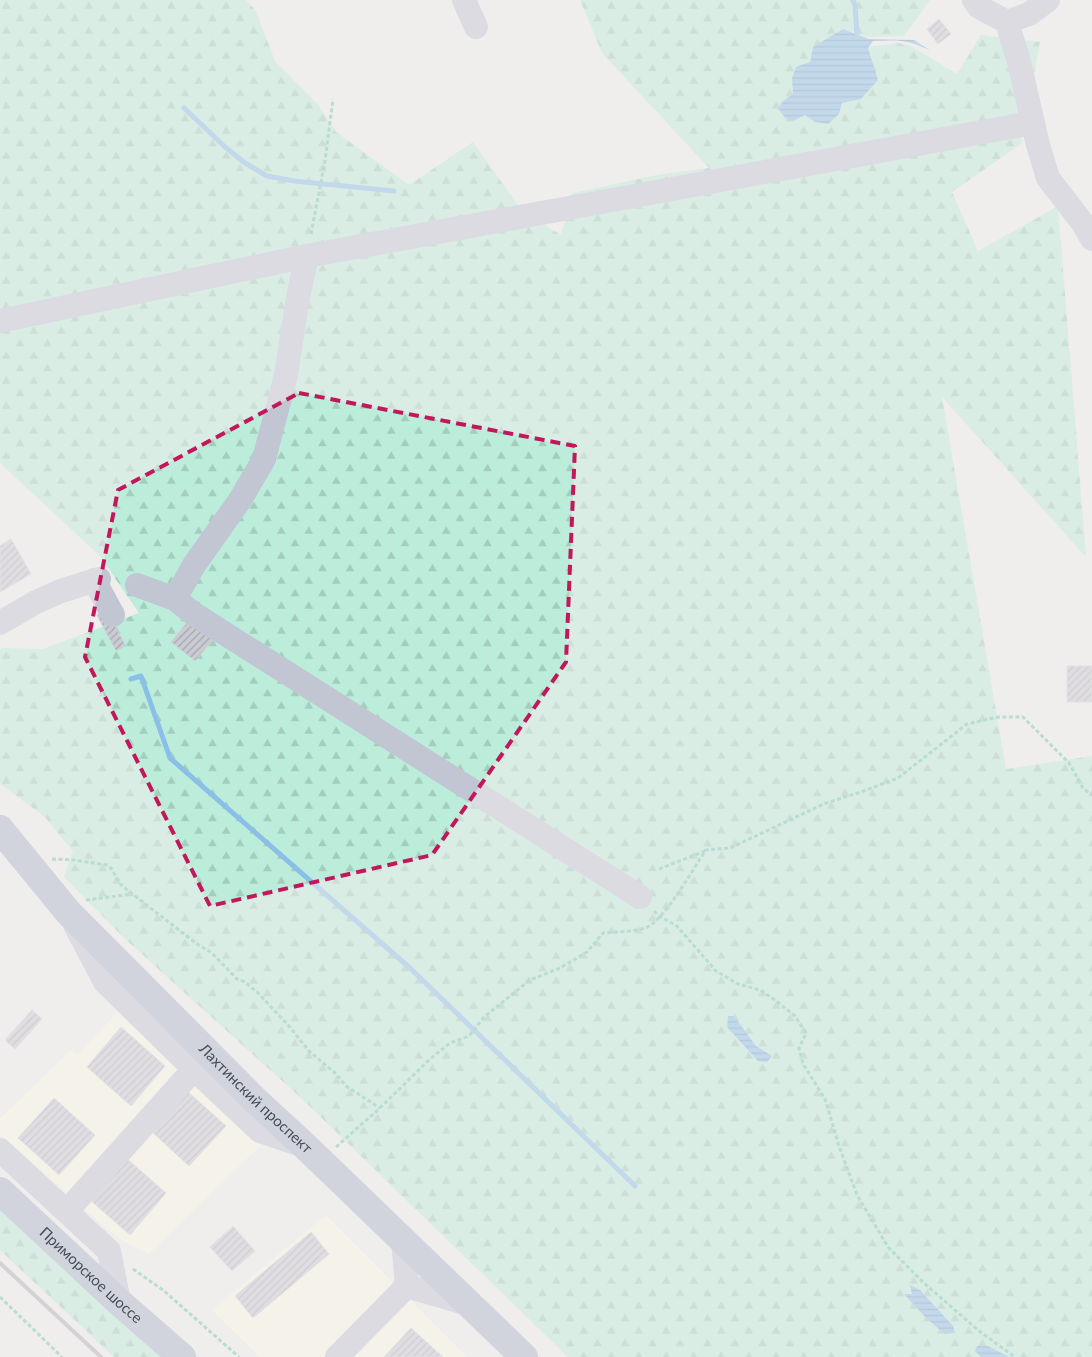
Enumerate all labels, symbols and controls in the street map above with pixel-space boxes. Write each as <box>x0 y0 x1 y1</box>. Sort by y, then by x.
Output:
street label: Лахтинский проспект <box>195 1039 317 1157</box>
street label: Приморское шоссе <box>36 1223 147 1326</box>

